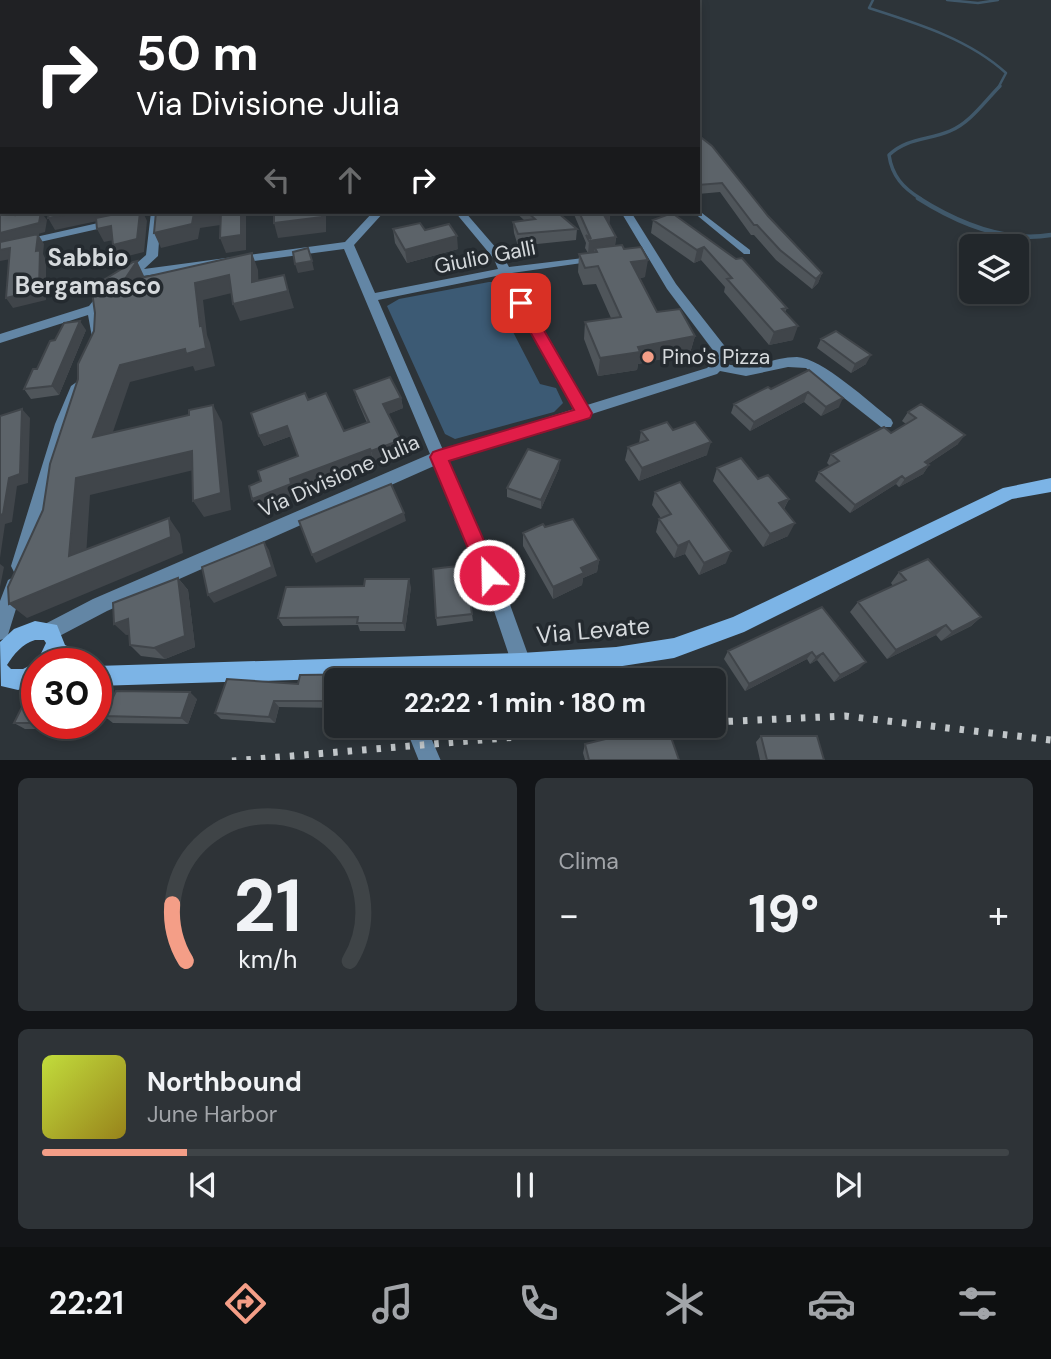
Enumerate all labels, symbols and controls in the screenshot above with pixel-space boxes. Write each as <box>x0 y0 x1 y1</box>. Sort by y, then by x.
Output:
text: 50 m <box>136 21 259 85</box>
icon: right <box>21 28 112 119</box>
text: Via Divisione Julia <box>136 83 400 125</box>
icon: left <box>258 161 296 199</box>
icon: ahead <box>331 161 369 199</box>
icon: right <box>404 161 442 199</box>
street label: Giulio Galli <box>432 233 538 281</box>
map controls <box>959 234 1029 304</box>
button: layers <box>959 234 1029 304</box>
district label: Sabbio Bergamasco <box>15 242 161 301</box>
pin <box>491 273 551 333</box>
icon: arrive <box>502 284 540 322</box>
place label: Pino's Pizza <box>662 343 770 371</box>
marker: Pino's Pizza <box>640 349 656 365</box>
street label: Via Divisione Julia <box>254 428 424 524</box>
position arrow <box>452 538 526 612</box>
street label: Via Levate <box>535 610 651 650</box>
speed limit sign: 30 <box>21 648 112 739</box>
text: 22:22 · 1 min · 180 m <box>404 686 646 720</box>
text: Clima <box>559 846 619 876</box>
text: 21 <box>233 859 302 954</box>
text: 19° <box>748 880 819 948</box>
text: − <box>559 890 579 940</box>
text: + <box>988 890 1009 940</box>
text: km/h <box>238 942 297 975</box>
text: Northbound <box>147 1065 302 1099</box>
text: June Harbor <box>147 1099 277 1129</box>
icon: previous <box>184 1166 222 1204</box>
icon: pause <box>506 1166 544 1204</box>
icon: next <box>829 1166 867 1204</box>
icon: directions <box>221 1279 270 1328</box>
icon: music <box>368 1279 417 1328</box>
icon: phone <box>514 1279 563 1328</box>
icon: climate <box>660 1279 709 1328</box>
icon: car <box>807 1279 856 1328</box>
icon: filters <box>953 1279 1002 1328</box>
text: 22:21 <box>49 1282 124 1324</box>

